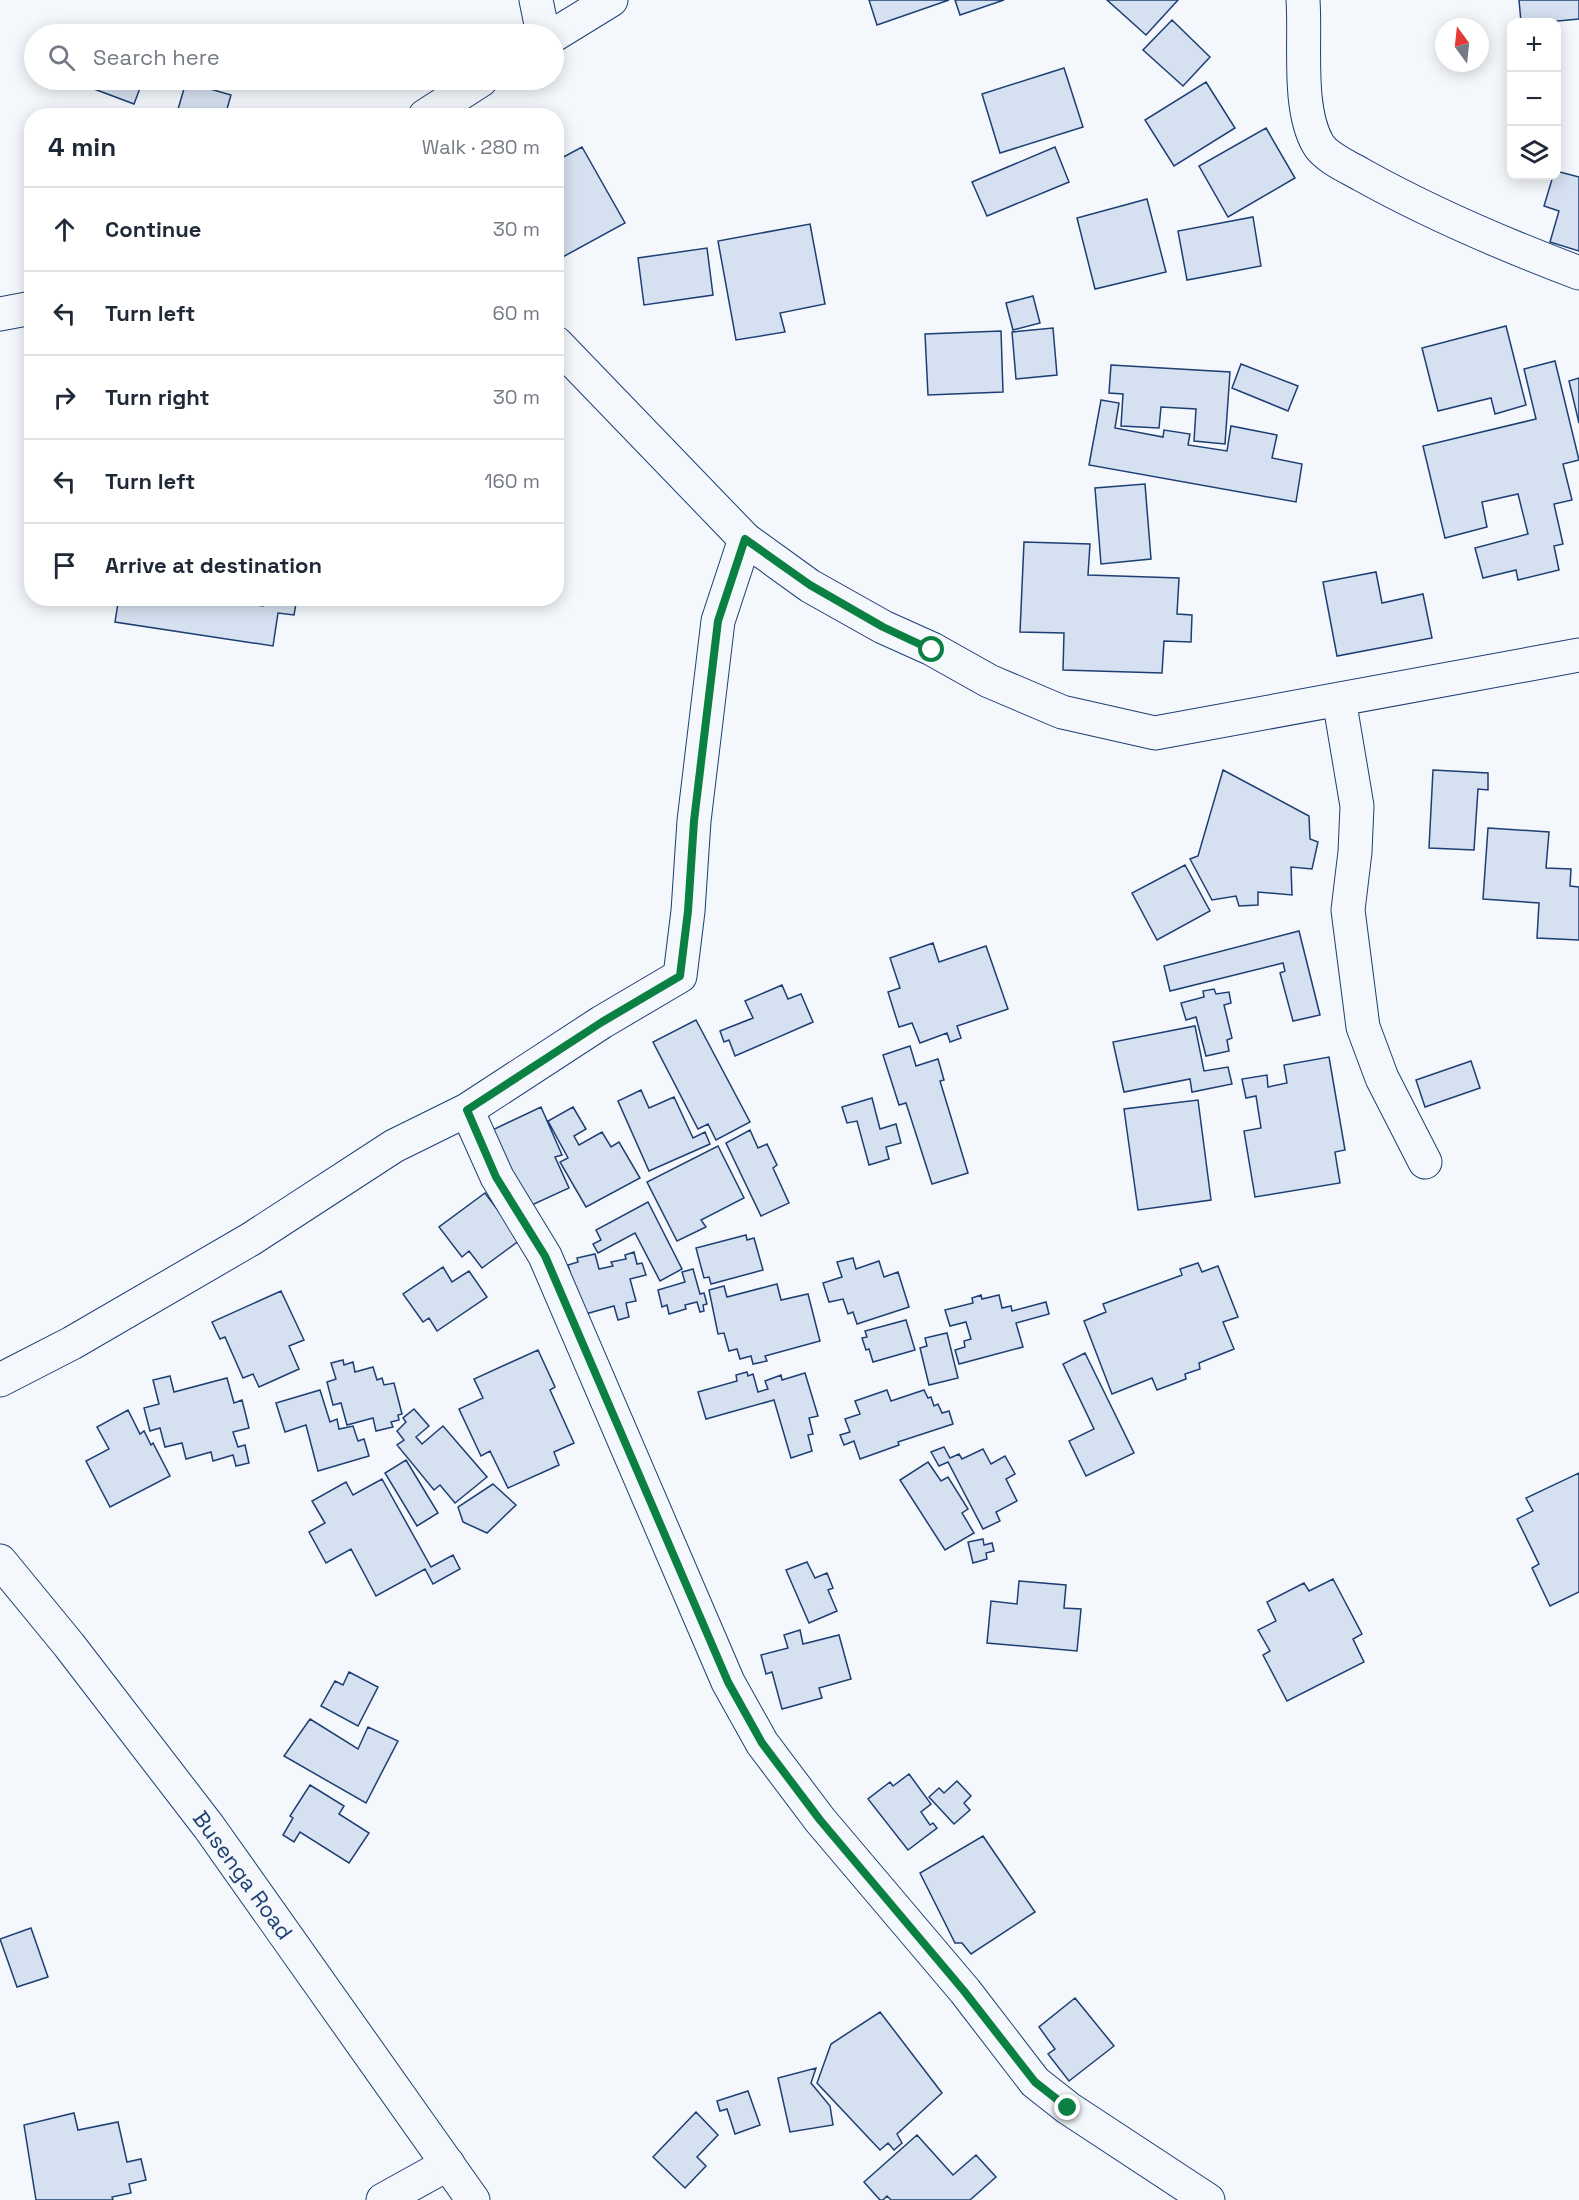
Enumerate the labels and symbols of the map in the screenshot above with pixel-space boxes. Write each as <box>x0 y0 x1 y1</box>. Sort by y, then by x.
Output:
north arrow <box>1435 18 1489 72</box>
route start <box>918 636 944 662</box>
street label: Busenga Road <box>187 1805 299 1945</box>
route end <box>1054 2094 1080 2120</box>

